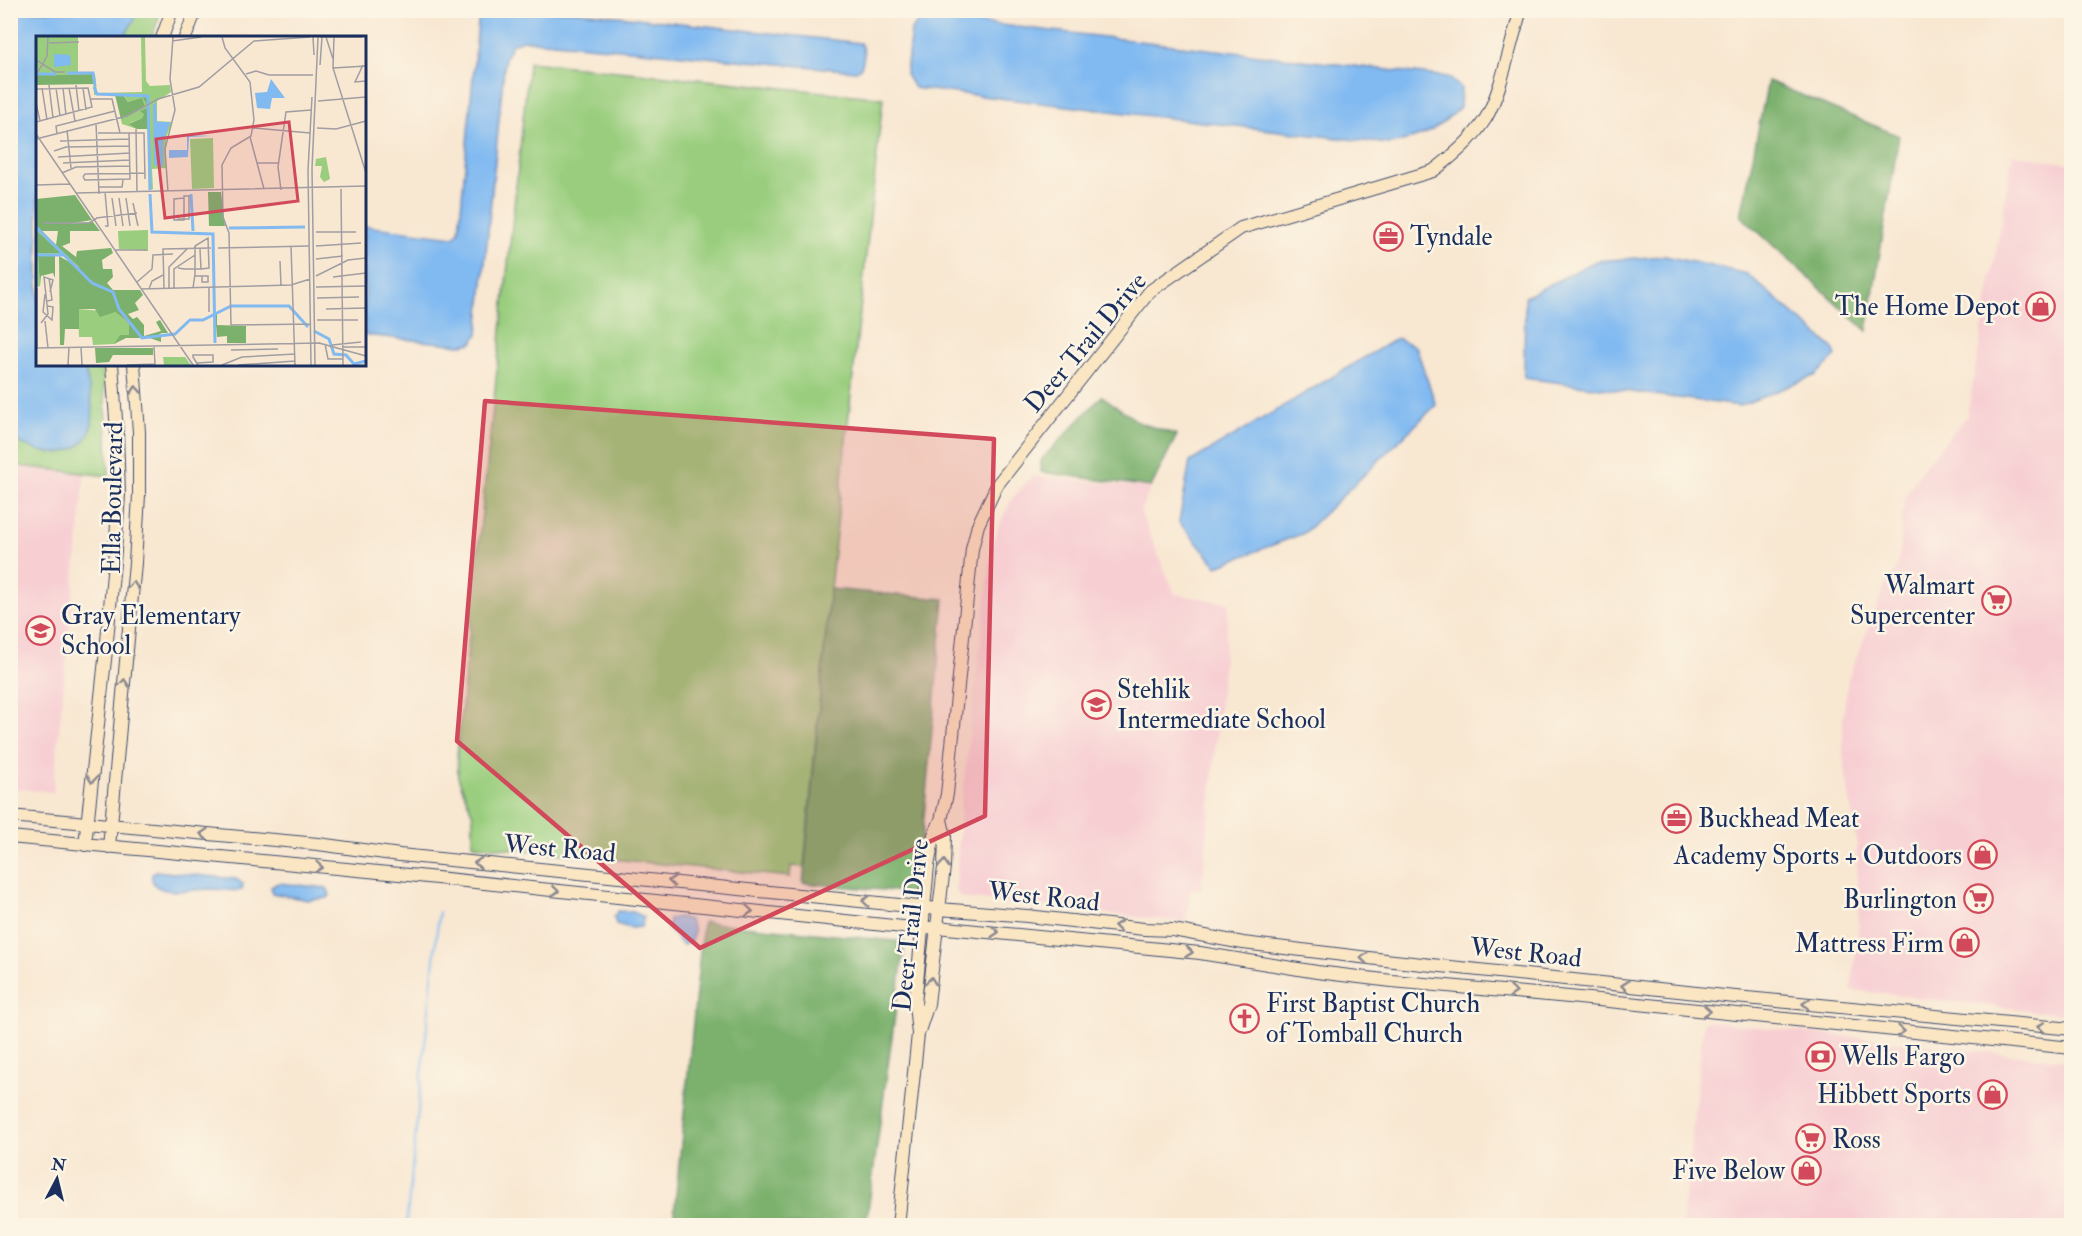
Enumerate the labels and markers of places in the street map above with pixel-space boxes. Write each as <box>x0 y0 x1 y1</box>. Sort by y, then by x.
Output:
office icon: Tyndale <box>1373 220 1405 252</box>
place label: Tyndale <box>1410 221 1493 253</box>
shop icon: The Home Depot <box>2025 290 2057 322</box>
place label: The Home Depot <box>1835 291 2020 324</box>
place label: Walmart Supercenter <box>1850 570 1975 633</box>
supermarket icon: Walmart Supercenter <box>1980 584 2012 616</box>
place label: Gray Elementary School <box>61 600 241 662</box>
school or university icon: Gray Elementary School <box>24 614 56 646</box>
place label: Stehlik Intermediate School <box>1117 674 1326 736</box>
school or university icon: Stehlik Intermediate School <box>1080 688 1112 720</box>
office icon: Buckhead Meat <box>1661 802 1693 834</box>
place label: Buckhead Meat <box>1698 803 1859 835</box>
shop icon: Academy Sports + Outdoors <box>1967 839 1999 871</box>
place label: Academy Sports + Outdoors <box>1673 840 1962 873</box>
supermarket icon: Burlington <box>1962 883 1994 915</box>
place label: Burlington <box>1843 884 1957 916</box>
shop icon: Mattress Firm <box>1949 927 1981 959</box>
place label: Mattress Firm <box>1795 928 1944 960</box>
place label: First Baptist Church of Tomball Church <box>1266 988 1481 1050</box>
church icon: First Baptist Church of Tomball Church <box>1229 1002 1261 1034</box>
bank icon: Wells Fargo <box>1804 1040 1836 1072</box>
place label: Wells Fargo <box>1840 1041 1965 1073</box>
shop icon: Hibbett Sports <box>1976 1078 2008 1110</box>
place label: Hibbett Sports <box>1817 1079 1971 1112</box>
supermarket icon: Ross <box>1795 1123 1827 1155</box>
place label: Ross <box>1832 1124 1881 1156</box>
shop icon: Five Below <box>1790 1154 1822 1186</box>
place label: Five Below <box>1672 1155 1786 1187</box>

